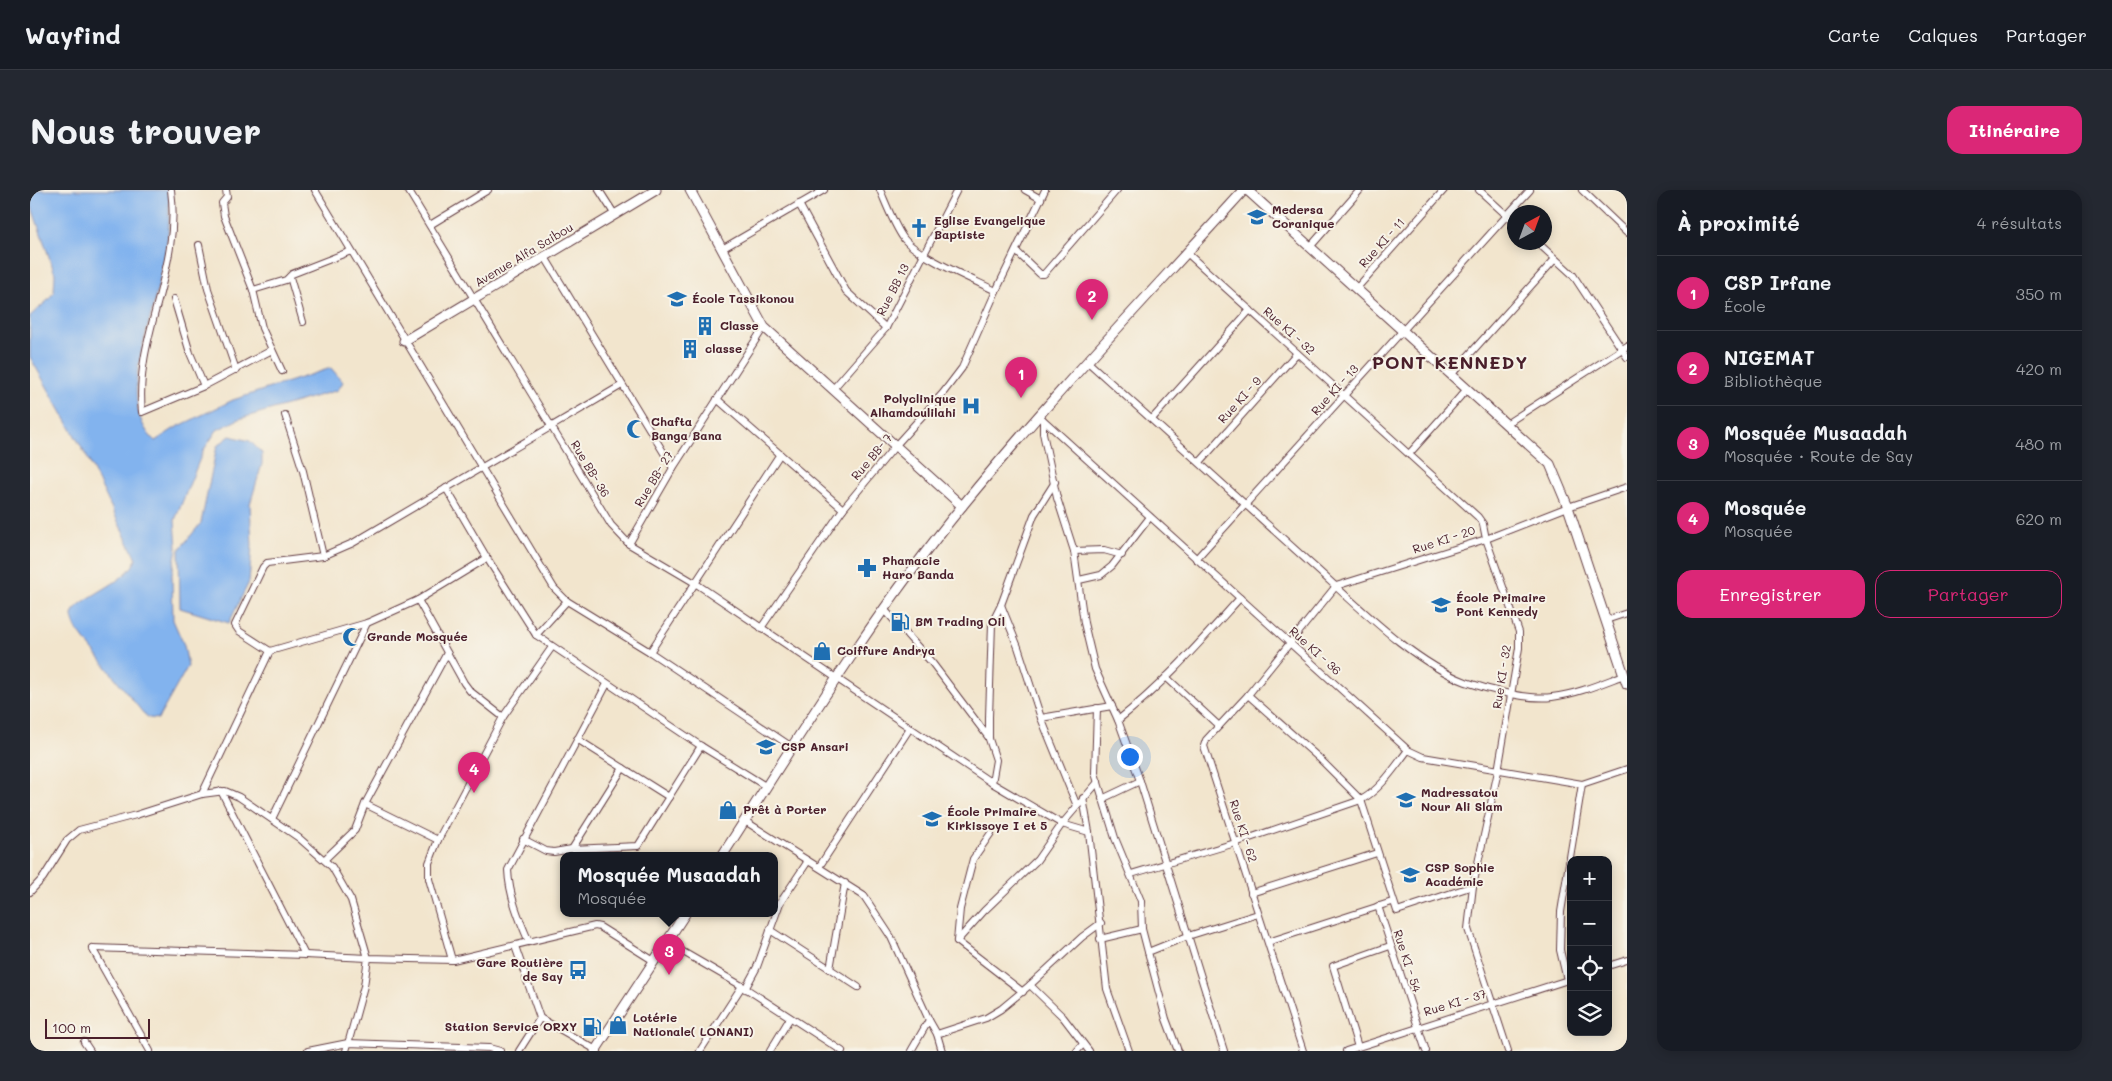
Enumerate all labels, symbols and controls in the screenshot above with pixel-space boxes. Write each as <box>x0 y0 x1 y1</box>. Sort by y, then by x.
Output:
text: Wayfind <box>25 19 121 50</box>
text: Carte <box>1828 23 1880 47</box>
text: Calques <box>1908 23 1978 47</box>
text: Partager <box>2006 23 2087 47</box>
button: Itinéraire <box>1947 106 2082 154</box>
text: Nous trouver <box>30 107 261 153</box>
place label: Medersa Coranique <box>1272 201 1335 231</box>
north arrow <box>1507 205 1552 250</box>
school or university icon: Medersa Coranique <box>1246 206 1268 228</box>
text: À proximité <box>1677 209 1800 236</box>
place label: Eglise Evangelique Baptiste <box>934 212 1045 242</box>
text: 4 résultats <box>1977 212 2062 233</box>
street label: Rue KI - 11 <box>1355 214 1408 271</box>
church icon: Eglise Evangelique Baptiste <box>908 217 930 239</box>
street label: Avenue Alfa Saibou <box>471 218 576 290</box>
street label: Rue BB 13 <box>872 261 912 318</box>
text: CSP Irfane <box>1724 270 1831 295</box>
pin: 2 <box>1076 279 1108 320</box>
text: 1 <box>1689 283 1697 304</box>
text: 350 m <box>2016 283 2062 304</box>
school or university icon: École Tassikonou <box>666 288 688 310</box>
place label: École Tassikonou <box>692 290 794 306</box>
text: École <box>1724 295 1766 316</box>
street label: Rue KI - 32 <box>1260 303 1319 358</box>
building icon: Classe <box>694 315 716 337</box>
place label: Classe <box>720 317 759 333</box>
building icon: classe <box>679 338 701 360</box>
place label: classe <box>705 340 742 356</box>
text: NIGEMAT <box>1724 345 1815 370</box>
district label: PONT KENNEDY <box>1372 350 1528 374</box>
pin: 1 <box>1005 357 1037 398</box>
text: 2 <box>1689 358 1697 379</box>
text: 420 m <box>2016 358 2062 379</box>
street label: Rue KI - 13 <box>1307 360 1361 418</box>
text: Bibliothèque <box>1724 370 1822 391</box>
street label: Rue KI - 9 <box>1214 372 1265 426</box>
place label: Polyclinique Alhamdoulilahi <box>870 390 956 420</box>
hospital icon: Polyclinique Alhamdoulilahi <box>960 395 982 417</box>
place label: Chafta Banga Bana <box>651 413 722 443</box>
mosque icon: Chafta Banga Bana <box>625 418 647 440</box>
text: Mosquée Musaadah <box>1724 420 1907 445</box>
street label: Rue BB- 7 <box>847 430 896 483</box>
text: 3 <box>1688 433 1698 454</box>
text: 480 m <box>2015 433 2062 454</box>
street label: Rue BB- 36 <box>568 437 614 500</box>
text: Mosquée · Route de Say <box>1724 445 1913 466</box>
street label: Rue BB- 27 <box>630 447 676 509</box>
text: Mosquée <box>1724 495 1806 520</box>
text: 4 <box>1688 508 1698 529</box>
text: 620 m <box>2016 508 2062 529</box>
text: Mosquée <box>1724 520 1793 541</box>
street label: Rue KI - 20 <box>1410 521 1478 557</box>
place label: Phamacie Haro Banda <box>882 552 954 582</box>
pharmacy icon: Phamacie Haro Banda <box>856 557 878 579</box>
button: Enregistrer <box>1677 570 1865 618</box>
button: Partager <box>1875 570 2062 618</box>
place label: École Primaire Pont Kennedy <box>1456 589 1546 619</box>
school or university icon: École Primaire Pont Kennedy <box>1430 594 1452 616</box>
fuel station icon: BM Trading Oil <box>889 611 911 633</box>
place label: BM Trading Oil <box>915 613 1005 629</box>
street label: Rue KI - 36 <box>1286 623 1345 678</box>
mosque icon: Grande Mosquée <box>341 626 363 648</box>
place label: Grande Mosquée <box>367 628 468 644</box>
shop icon: Coiffure Andrya <box>811 640 833 662</box>
place label: Coiffure Andrya <box>837 642 935 658</box>
street label: Rue KI - 32 <box>1488 644 1514 710</box>
school or university icon: CSP Ansari <box>755 736 777 758</box>
place label: CSP Ansari <box>781 738 849 754</box>
your location <box>1117 744 1143 770</box>
pin: 4 <box>458 752 490 793</box>
place label: Madressatou Nour Ali Slam <box>1421 784 1502 814</box>
school or university icon: Madressatou Nour Ali Slam <box>1395 789 1417 811</box>
street label: Rue KI - 62 <box>1226 797 1262 864</box>
shop icon: Prêt à Porter <box>717 799 739 821</box>
place label: Prêt à Porter <box>743 801 826 817</box>
place label: École Primaire Kirkissoye I et 5 <box>947 803 1047 833</box>
school or university icon: École Primaire Kirkissoye I et 5 <box>921 808 943 830</box>
popup <box>560 852 778 917</box>
map controls <box>1567 856 1612 1036</box>
button: + <box>1567 856 1612 901</box>
place label: CSP Sophie Académie <box>1425 859 1494 889</box>
text: Mosquée Musaadah <box>577 862 761 887</box>
school or university icon: CSP Sophie Académie <box>1399 864 1421 886</box>
text: Mosquée <box>577 887 646 908</box>
button: − <box>1567 901 1612 946</box>
street label: Rue KI - 54 <box>1390 927 1426 994</box>
pin: 3 <box>653 934 685 975</box>
button: locate <box>1567 946 1612 991</box>
place label: Gare Routière de Say <box>476 954 563 984</box>
bus stop icon: Gare Routière de Say <box>567 959 589 981</box>
street label: Rue KI - 37 <box>1422 985 1488 1019</box>
button: layers <box>1567 991 1612 1036</box>
place label: Lotérie Nationale( LONANI) <box>633 1009 754 1039</box>
shop icon: Lotérie Nationale( LONANI) <box>607 1014 629 1036</box>
scale bar <box>45 1016 150 1039</box>
fuel station icon: Station Service ORXY <box>581 1016 603 1038</box>
text: 100 m <box>52 1018 91 1037</box>
place label: Station Service ORXY <box>445 1018 577 1034</box>

